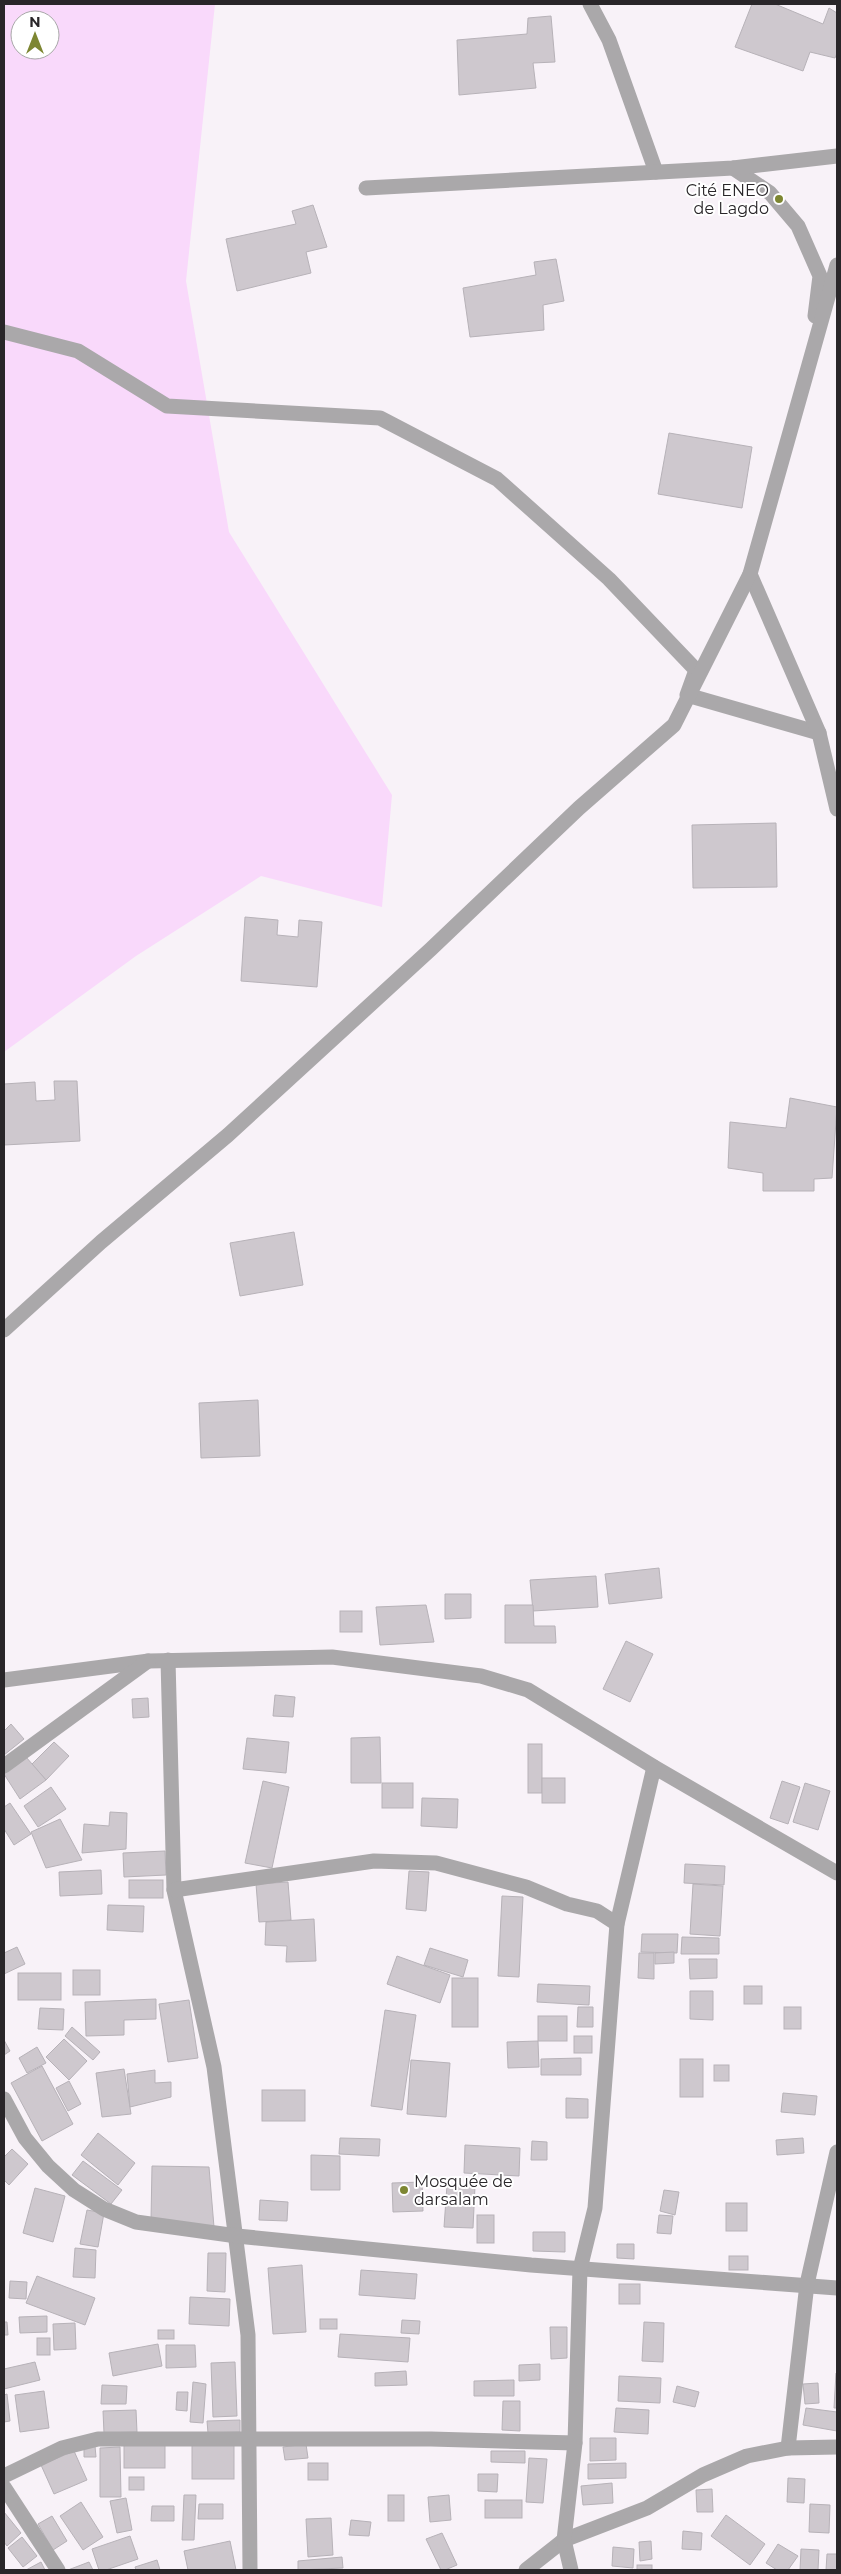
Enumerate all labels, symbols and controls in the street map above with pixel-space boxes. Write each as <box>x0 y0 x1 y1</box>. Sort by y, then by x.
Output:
north arrow <box>10 10 60 60</box>
text: N <box>29 13 41 31</box>
place label: Cité ENEO de Lagdo <box>686 181 769 218</box>
marker: Cité ENEO de Lagdo <box>773 193 785 205</box>
place label: Mosquée de darsalam <box>414 2172 513 2209</box>
marker: Mosquée de darsalam <box>398 2184 410 2196</box>

